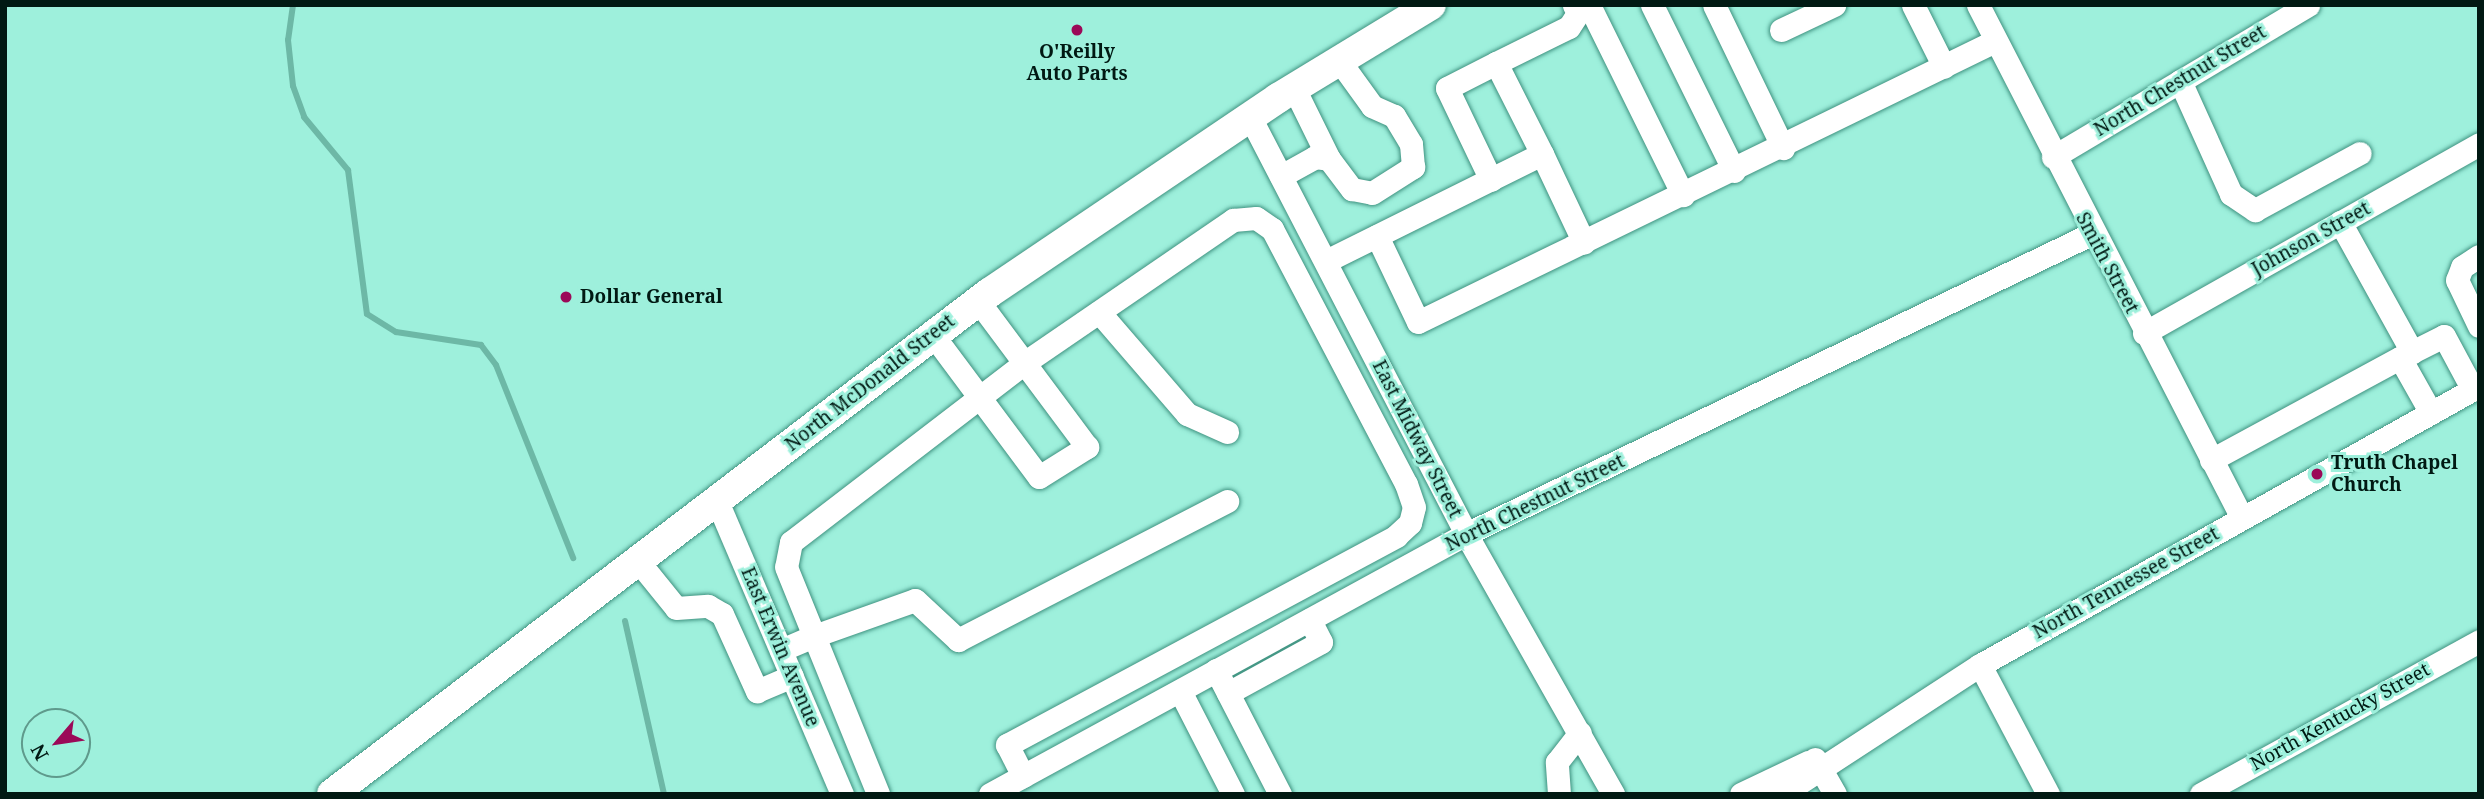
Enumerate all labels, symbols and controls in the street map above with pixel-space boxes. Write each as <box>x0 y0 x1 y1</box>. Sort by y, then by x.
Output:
street label: North Chestnut Street <box>2090 21 2270 141</box>
marker: O'Reilly Auto Parts <box>1069 22 1085 38</box>
place label: O'Reilly Auto Parts <box>1026 41 1128 85</box>
street label: Johnson Street <box>2248 197 2374 281</box>
street label: Smith Street <box>2071 209 2143 317</box>
place label: Dollar General <box>580 286 723 308</box>
marker: Dollar General <box>558 289 574 305</box>
street label: North McDonald Street <box>781 310 959 456</box>
street label: East Midway Street <box>1367 356 1467 522</box>
street label: North Chestnut Street <box>1442 450 1628 556</box>
place label: Truth Chapel Church <box>2331 452 2458 496</box>
marker: Truth Chapel Church <box>2309 466 2325 482</box>
street label: North Tennessee Street <box>2029 522 2223 644</box>
street label: East Erwin Avenue <box>736 564 824 730</box>
street label: North Kentucky Street <box>2246 658 2434 776</box>
north arrow <box>21 708 91 778</box>
text: N <box>24 739 54 765</box>

